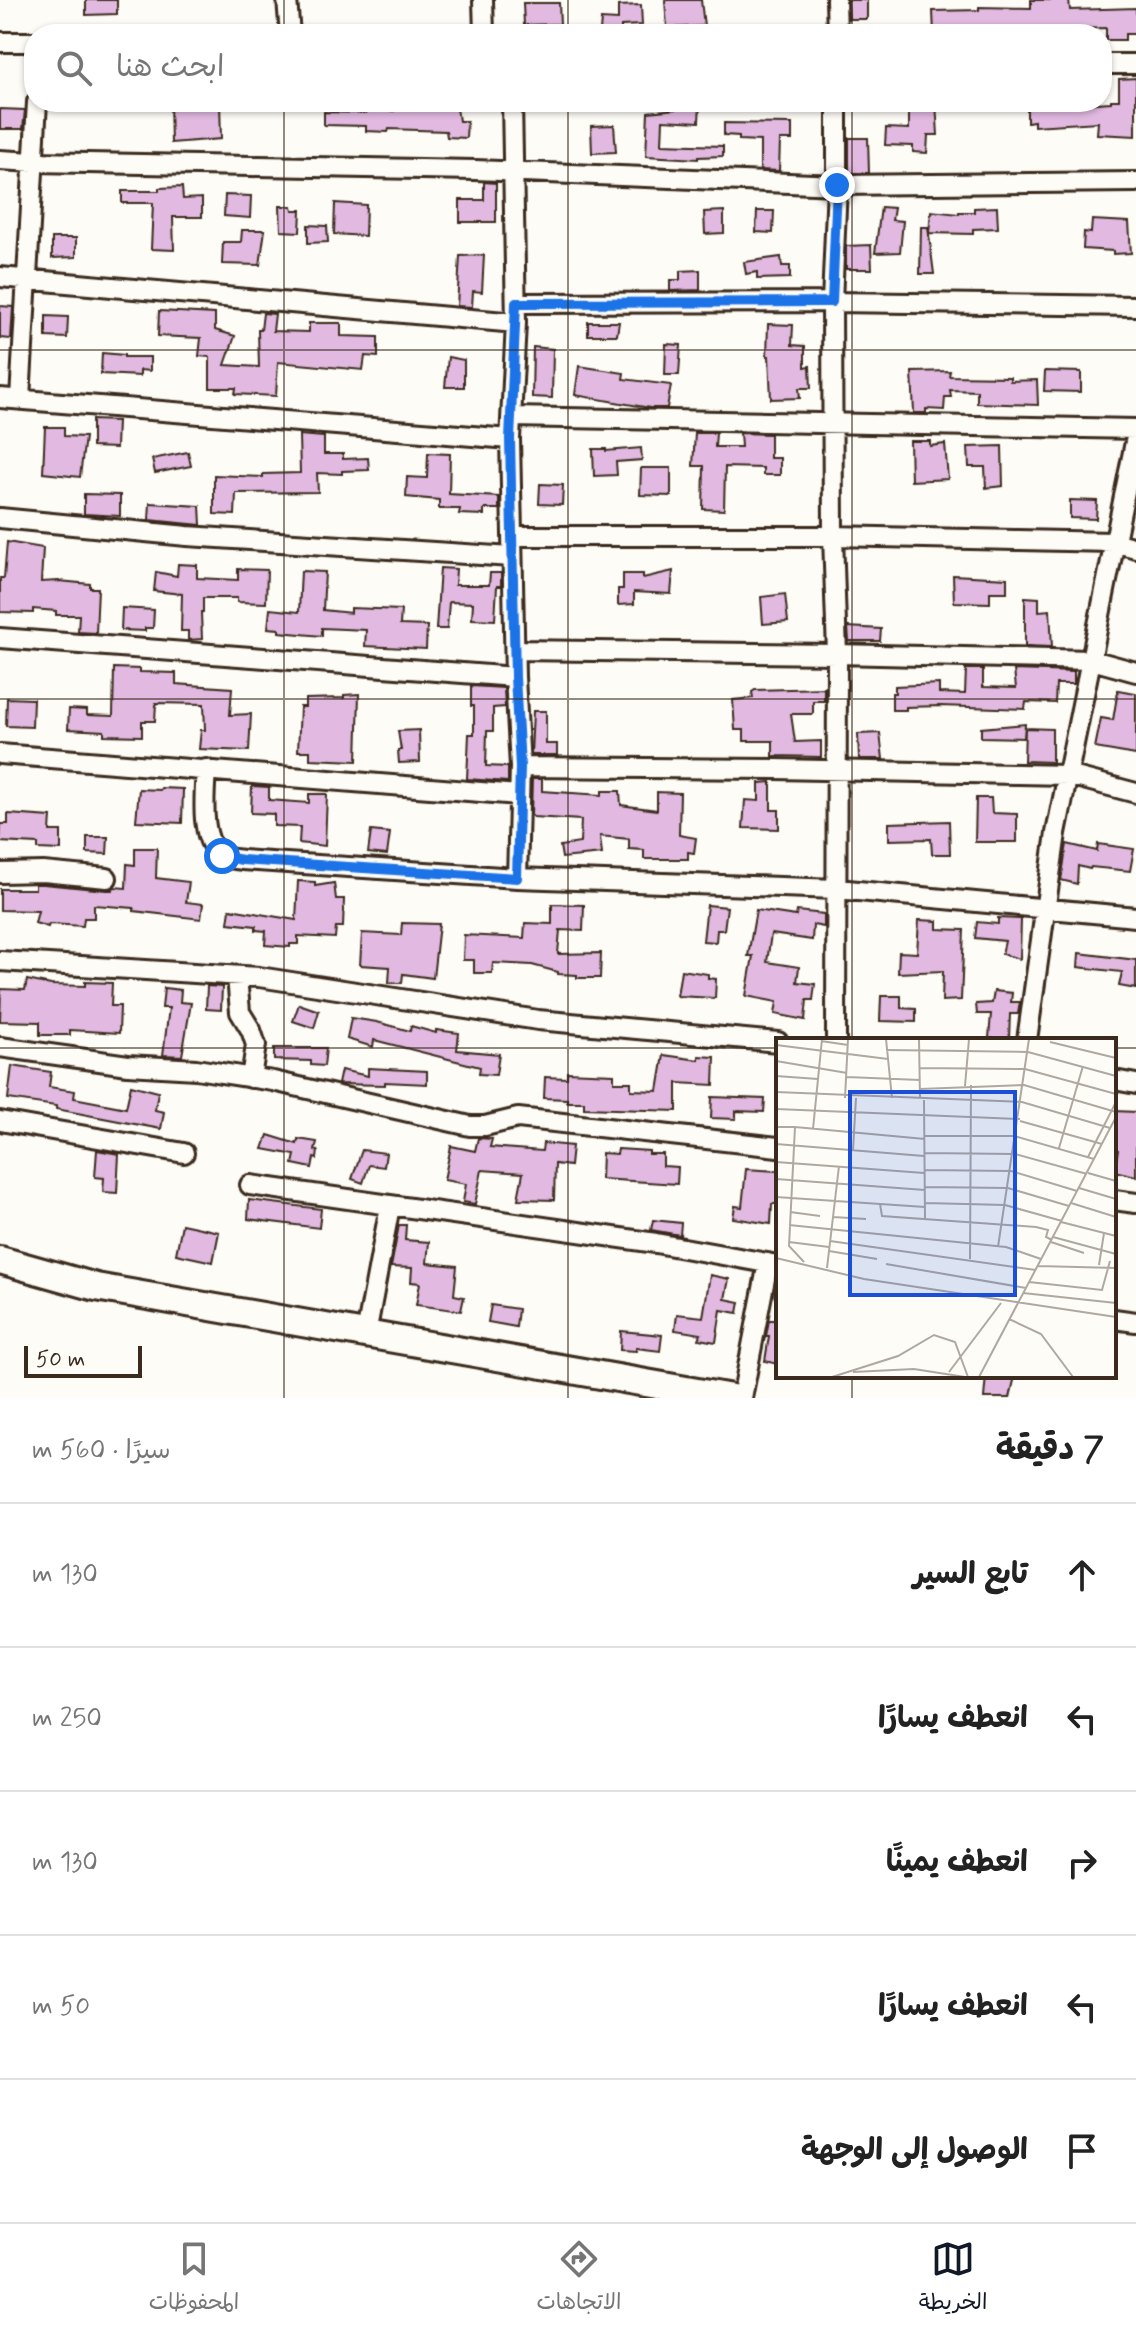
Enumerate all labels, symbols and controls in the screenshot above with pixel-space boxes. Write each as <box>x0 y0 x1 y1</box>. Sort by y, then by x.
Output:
search box <box>24 24 1112 112</box>
icon: search <box>52 46 96 90</box>
text: ابحث هنا <box>116 48 224 87</box>
route end <box>819 167 855 203</box>
route start <box>204 838 240 874</box>
inset map <box>776 1038 1116 1378</box>
scale bar <box>24 1342 142 1378</box>
text: 50 m <box>36 1346 85 1374</box>
text: 7 دقيقة <box>996 1427 1104 1472</box>
text: سيرًا · 560 m <box>32 1434 171 1468</box>
icon: ahead <box>1060 1553 1104 1597</box>
text: تابع السير <box>913 1555 1028 1594</box>
text: 130 m <box>32 1558 98 1592</box>
icon: left <box>1060 1697 1104 1741</box>
text: انعطف يسارًا <box>878 1699 1028 1738</box>
text: 250 m <box>32 1702 102 1736</box>
icon: right <box>1060 1841 1104 1885</box>
text: انعطف يمينًا <box>886 1843 1028 1882</box>
text: 130 m <box>32 1846 98 1880</box>
icon: left <box>1060 1985 1104 2029</box>
text: انعطف يسارًا <box>878 1987 1028 2026</box>
text: 50 m <box>32 1990 90 2024</box>
icon: arrive <box>1060 2129 1104 2173</box>
text: الوصول إلى الوجهة <box>801 2131 1028 2170</box>
tab: المحفوظات <box>149 2237 239 2321</box>
tab: الاتجاهات <box>537 2237 621 2321</box>
tab: الخريطة <box>919 2237 987 2321</box>

